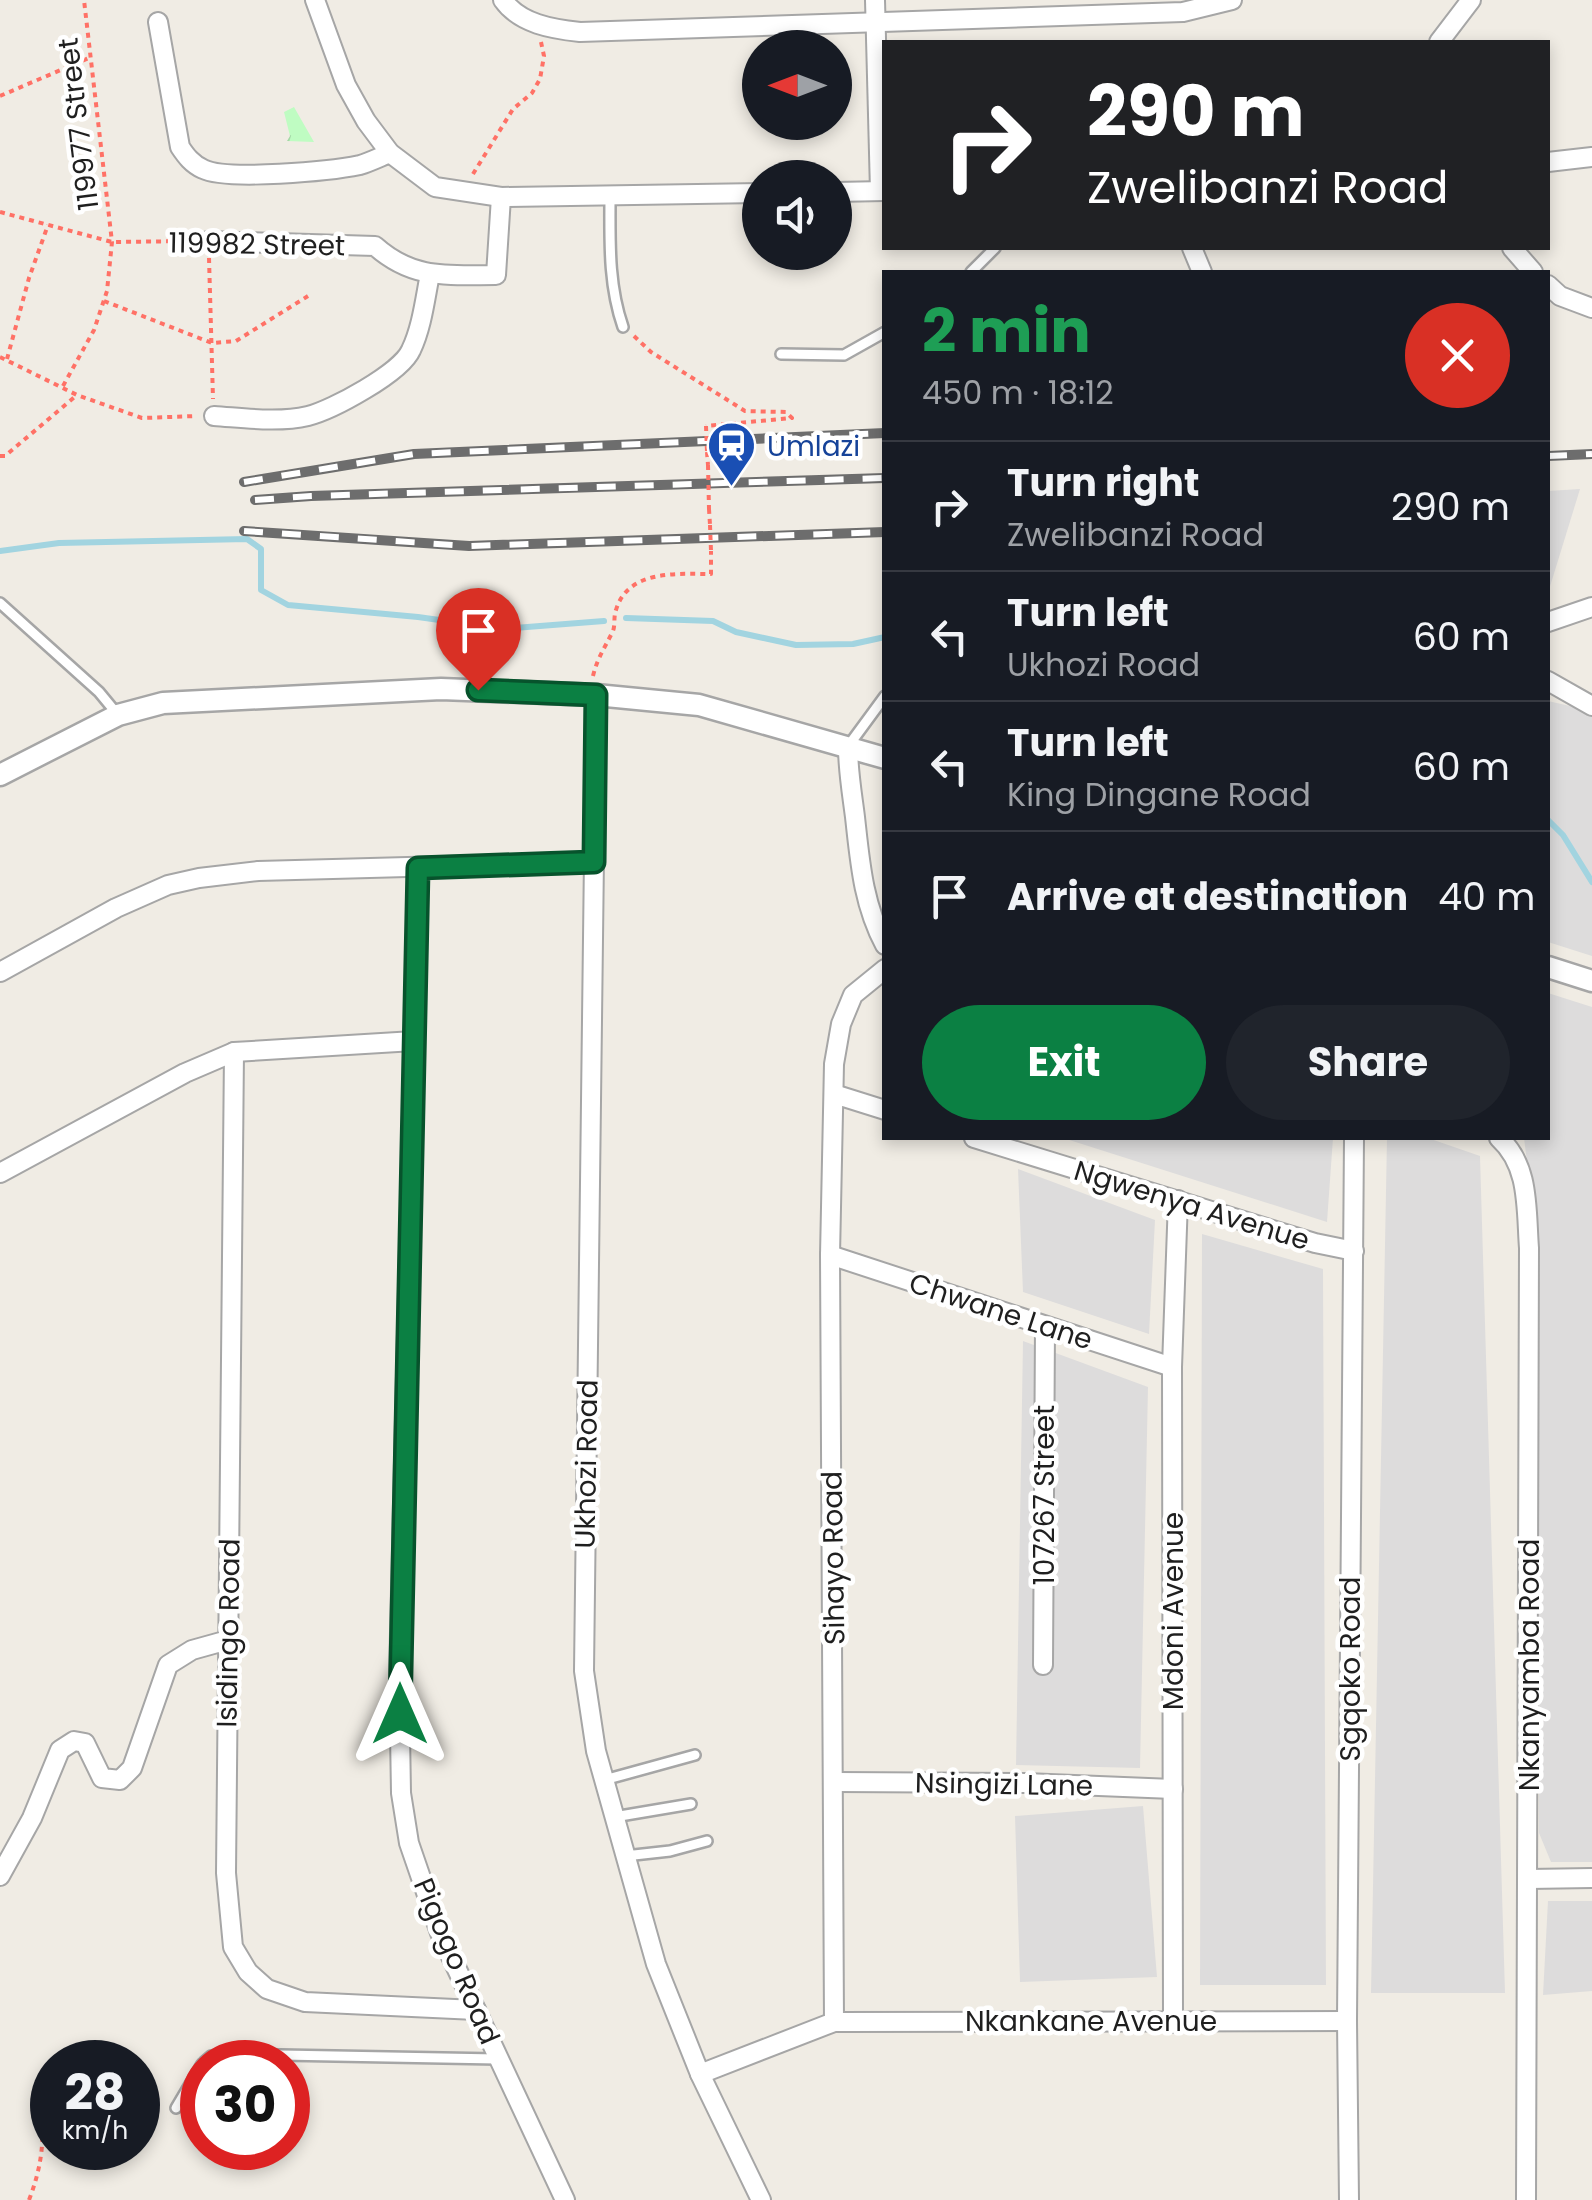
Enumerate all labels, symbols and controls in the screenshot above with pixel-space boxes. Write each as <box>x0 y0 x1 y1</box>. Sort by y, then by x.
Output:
north arrow <box>742 30 852 140</box>
map controls <box>742 30 852 270</box>
street label: 119977 Street <box>49 36 108 212</box>
text: 290 m <box>1087 62 1305 161</box>
icon: right <box>922 80 1052 210</box>
text: Zwelibanzi Road <box>1087 156 1449 219</box>
button: sound <box>742 160 852 270</box>
street label: 119982 Street <box>168 223 346 266</box>
text: 2 min <box>922 289 1091 373</box>
button: close <box>1405 303 1510 408</box>
text: 450 m · 18:12 <box>922 370 1114 415</box>
station icon: Umlazi <box>706 420 758 488</box>
place label: Umlazi <box>767 427 860 466</box>
text: Turn right <box>1007 456 1199 509</box>
icon: right <box>922 479 977 534</box>
text: 290 m <box>1391 480 1510 533</box>
text: Zwelibanzi Road <box>1007 512 1264 557</box>
text: Turn left <box>1007 586 1169 639</box>
pin <box>436 588 521 691</box>
icon: arrive <box>451 603 506 658</box>
icon: left <box>922 609 977 664</box>
text: 60 m <box>1413 610 1510 663</box>
text: Ukhozi Road <box>1007 642 1200 687</box>
text: Turn left <box>1007 716 1169 769</box>
icon: left <box>922 739 977 794</box>
text: 60 m <box>1413 740 1510 793</box>
text: King Dingane Road <box>1007 772 1311 817</box>
icon: arrive <box>922 869 977 924</box>
text: Arrive at destination <box>1007 870 1408 923</box>
text: 40 m <box>1438 870 1535 923</box>
button: Exit <box>922 1005 1206 1120</box>
button: Share <box>1226 1005 1510 1120</box>
street label: Ngwenya Avenue <box>1069 1151 1314 1260</box>
street label: Chwane Lane <box>904 1263 1097 1359</box>
street label: Ukhozi Road <box>566 1379 607 1549</box>
street label: 107267 Street <box>1025 1405 1064 1585</box>
street label: Sihayo Road <box>812 1471 855 1645</box>
street label: Mdoni Avenue <box>1154 1512 1193 1710</box>
street label: Isidingo Road <box>207 1538 250 1728</box>
street label: Nkanyamba Road <box>1510 1539 1549 1791</box>
street label: Sgqoko Road <box>1331 1577 1370 1761</box>
position arrow <box>348 1662 452 1766</box>
street label: Nsingizi Lane <box>914 1763 1093 1806</box>
street label: Pigogo Road <box>404 1872 509 2050</box>
street label: Nkankane Avenue <box>965 2002 1217 2041</box>
speed limit sign: 30 <box>180 2040 310 2170</box>
text: 28 <box>65 2057 125 2128</box>
text: km/h <box>62 2113 128 2148</box>

